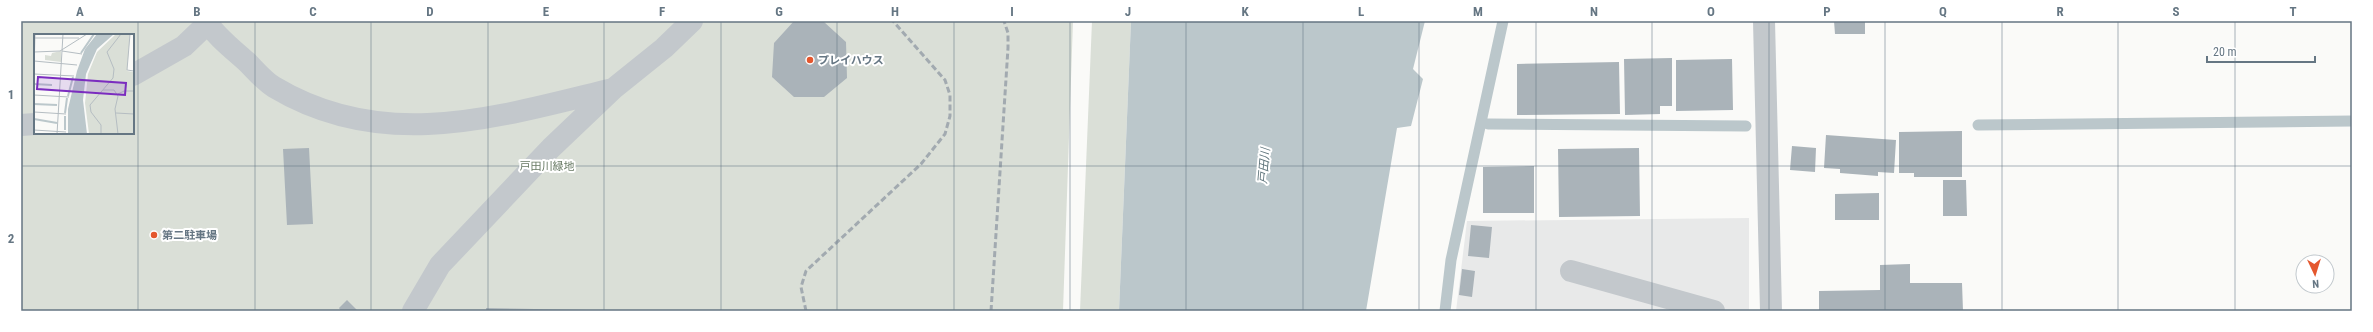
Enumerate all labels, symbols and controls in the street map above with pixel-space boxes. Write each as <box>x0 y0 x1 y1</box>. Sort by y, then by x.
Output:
text: A <box>76 4 84 19</box>
text: B <box>193 4 201 19</box>
text: C <box>309 4 317 19</box>
text: D <box>426 4 434 19</box>
text: E <box>543 4 550 19</box>
text: F <box>659 4 665 19</box>
text: G <box>775 4 783 19</box>
text: H <box>891 4 899 19</box>
text: I <box>1010 4 1014 19</box>
text: J <box>1125 4 1131 19</box>
text: K <box>1241 4 1249 19</box>
text: L <box>1358 4 1364 19</box>
text: M <box>1473 4 1483 19</box>
text: N <box>1590 4 1598 19</box>
text: O <box>1707 4 1715 19</box>
text: P <box>1823 4 1831 19</box>
text: Q <box>1939 4 1947 19</box>
text: R <box>2056 4 2064 19</box>
text: S <box>2172 4 2180 19</box>
text: T <box>2289 4 2297 19</box>
inset map <box>34 34 134 134</box>
scale bar <box>2207 38 2315 64</box>
text: 20 m <box>2213 45 2237 59</box>
place label: プレイハウス <box>818 54 884 67</box>
marker: プレイハウス <box>805 55 815 65</box>
text: 1 <box>8 87 14 102</box>
water label: 戸田川 <box>1255 145 1273 185</box>
park label: 戸田川緑地 <box>520 160 575 173</box>
place label: 第二駐車場 <box>162 229 217 242</box>
marker: 第二駐車場 <box>149 230 159 240</box>
text: 2 <box>8 231 15 246</box>
north arrow <box>2295 254 2335 294</box>
text: N <box>2312 277 2319 290</box>

